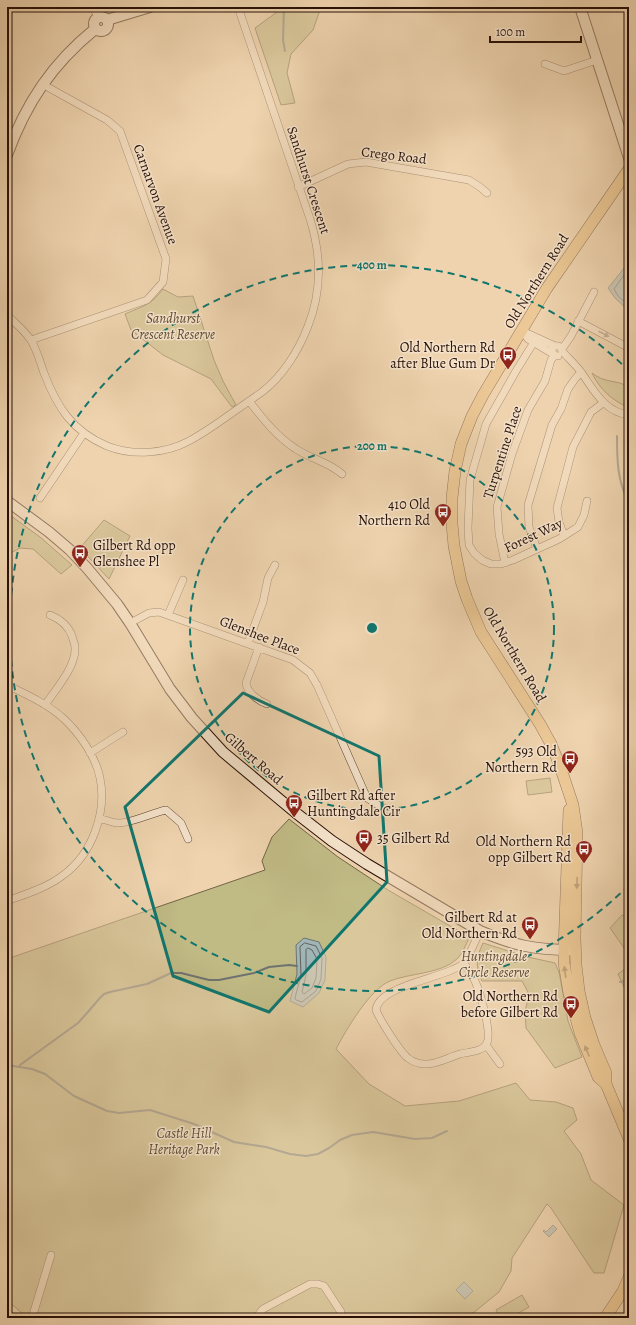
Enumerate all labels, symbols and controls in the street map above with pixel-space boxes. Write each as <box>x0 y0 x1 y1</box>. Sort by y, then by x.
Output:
scale bar <box>490 18 581 44</box>
text: 100 m <box>496 24 525 40</box>
street label: Sandhurst Crescent <box>282 124 335 237</box>
street label: Carnarvon Avenue <box>129 141 183 247</box>
street label: Crego Road <box>360 142 428 169</box>
street label: Old Northern Road <box>500 230 574 332</box>
text: 400 m <box>357 257 387 273</box>
park label: Sandhurst Crescent Reserve <box>131 309 215 344</box>
one-way arrow <box>598 331 609 338</box>
place label: Old Northern Rd after Blue Gum Dr <box>390 338 496 373</box>
bus stop icon: Old Northern Rd after Blue Gum Dr <box>498 345 518 370</box>
street label: Turpentine Place <box>479 403 526 501</box>
text: 200 m <box>357 438 387 454</box>
place label: 410 Old Northern Rd <box>358 495 430 530</box>
bus stop icon: 410 Old Northern Rd <box>433 502 453 527</box>
street label: Forest Way <box>501 513 566 557</box>
place label: Gilbert Rd opp Glenshee Pl <box>93 536 176 571</box>
bus stop icon: Gilbert Rd opp Glenshee Pl <box>70 543 90 568</box>
street label: Old Northern Road <box>478 603 551 706</box>
street label: Glenshee Place <box>217 611 303 660</box>
centre of rings <box>365 621 379 635</box>
street label: Gilbert Road <box>220 728 287 789</box>
place label: 593 Old Northern Rd <box>485 742 557 777</box>
bus stop icon: 593 Old Northern Rd <box>560 749 580 774</box>
place label: Gilbert Rd after Huntingdale Cir <box>307 786 401 821</box>
bus stop icon: Gilbert Rd after Huntingdale Cir <box>284 793 304 818</box>
bus stop icon: 35 Gilbert Rd <box>354 828 374 853</box>
place label: 35 Gilbert Rd <box>377 829 450 848</box>
place label: Old Northern Rd opp Gilbert Rd <box>476 832 571 867</box>
bus stop icon: Old Northern Rd opp Gilbert Rd <box>574 839 594 864</box>
one-way arrow <box>573 877 580 889</box>
place label: Gilbert Rd at Old Northern Rd <box>422 908 517 943</box>
bus stop icon: Gilbert Rd at Old Northern Rd <box>520 915 540 940</box>
park label: Huntingdale Circle Reserve <box>459 947 529 982</box>
one-way arrow <box>562 966 568 978</box>
place label: Old Northern Rd before Gilbert Rd <box>461 987 558 1022</box>
bus stop icon: Old Northern Rd before Gilbert Rd <box>561 994 581 1019</box>
one-way arrow <box>583 1045 589 1057</box>
park label: Castle Hill Heritage Park <box>148 1124 220 1159</box>

